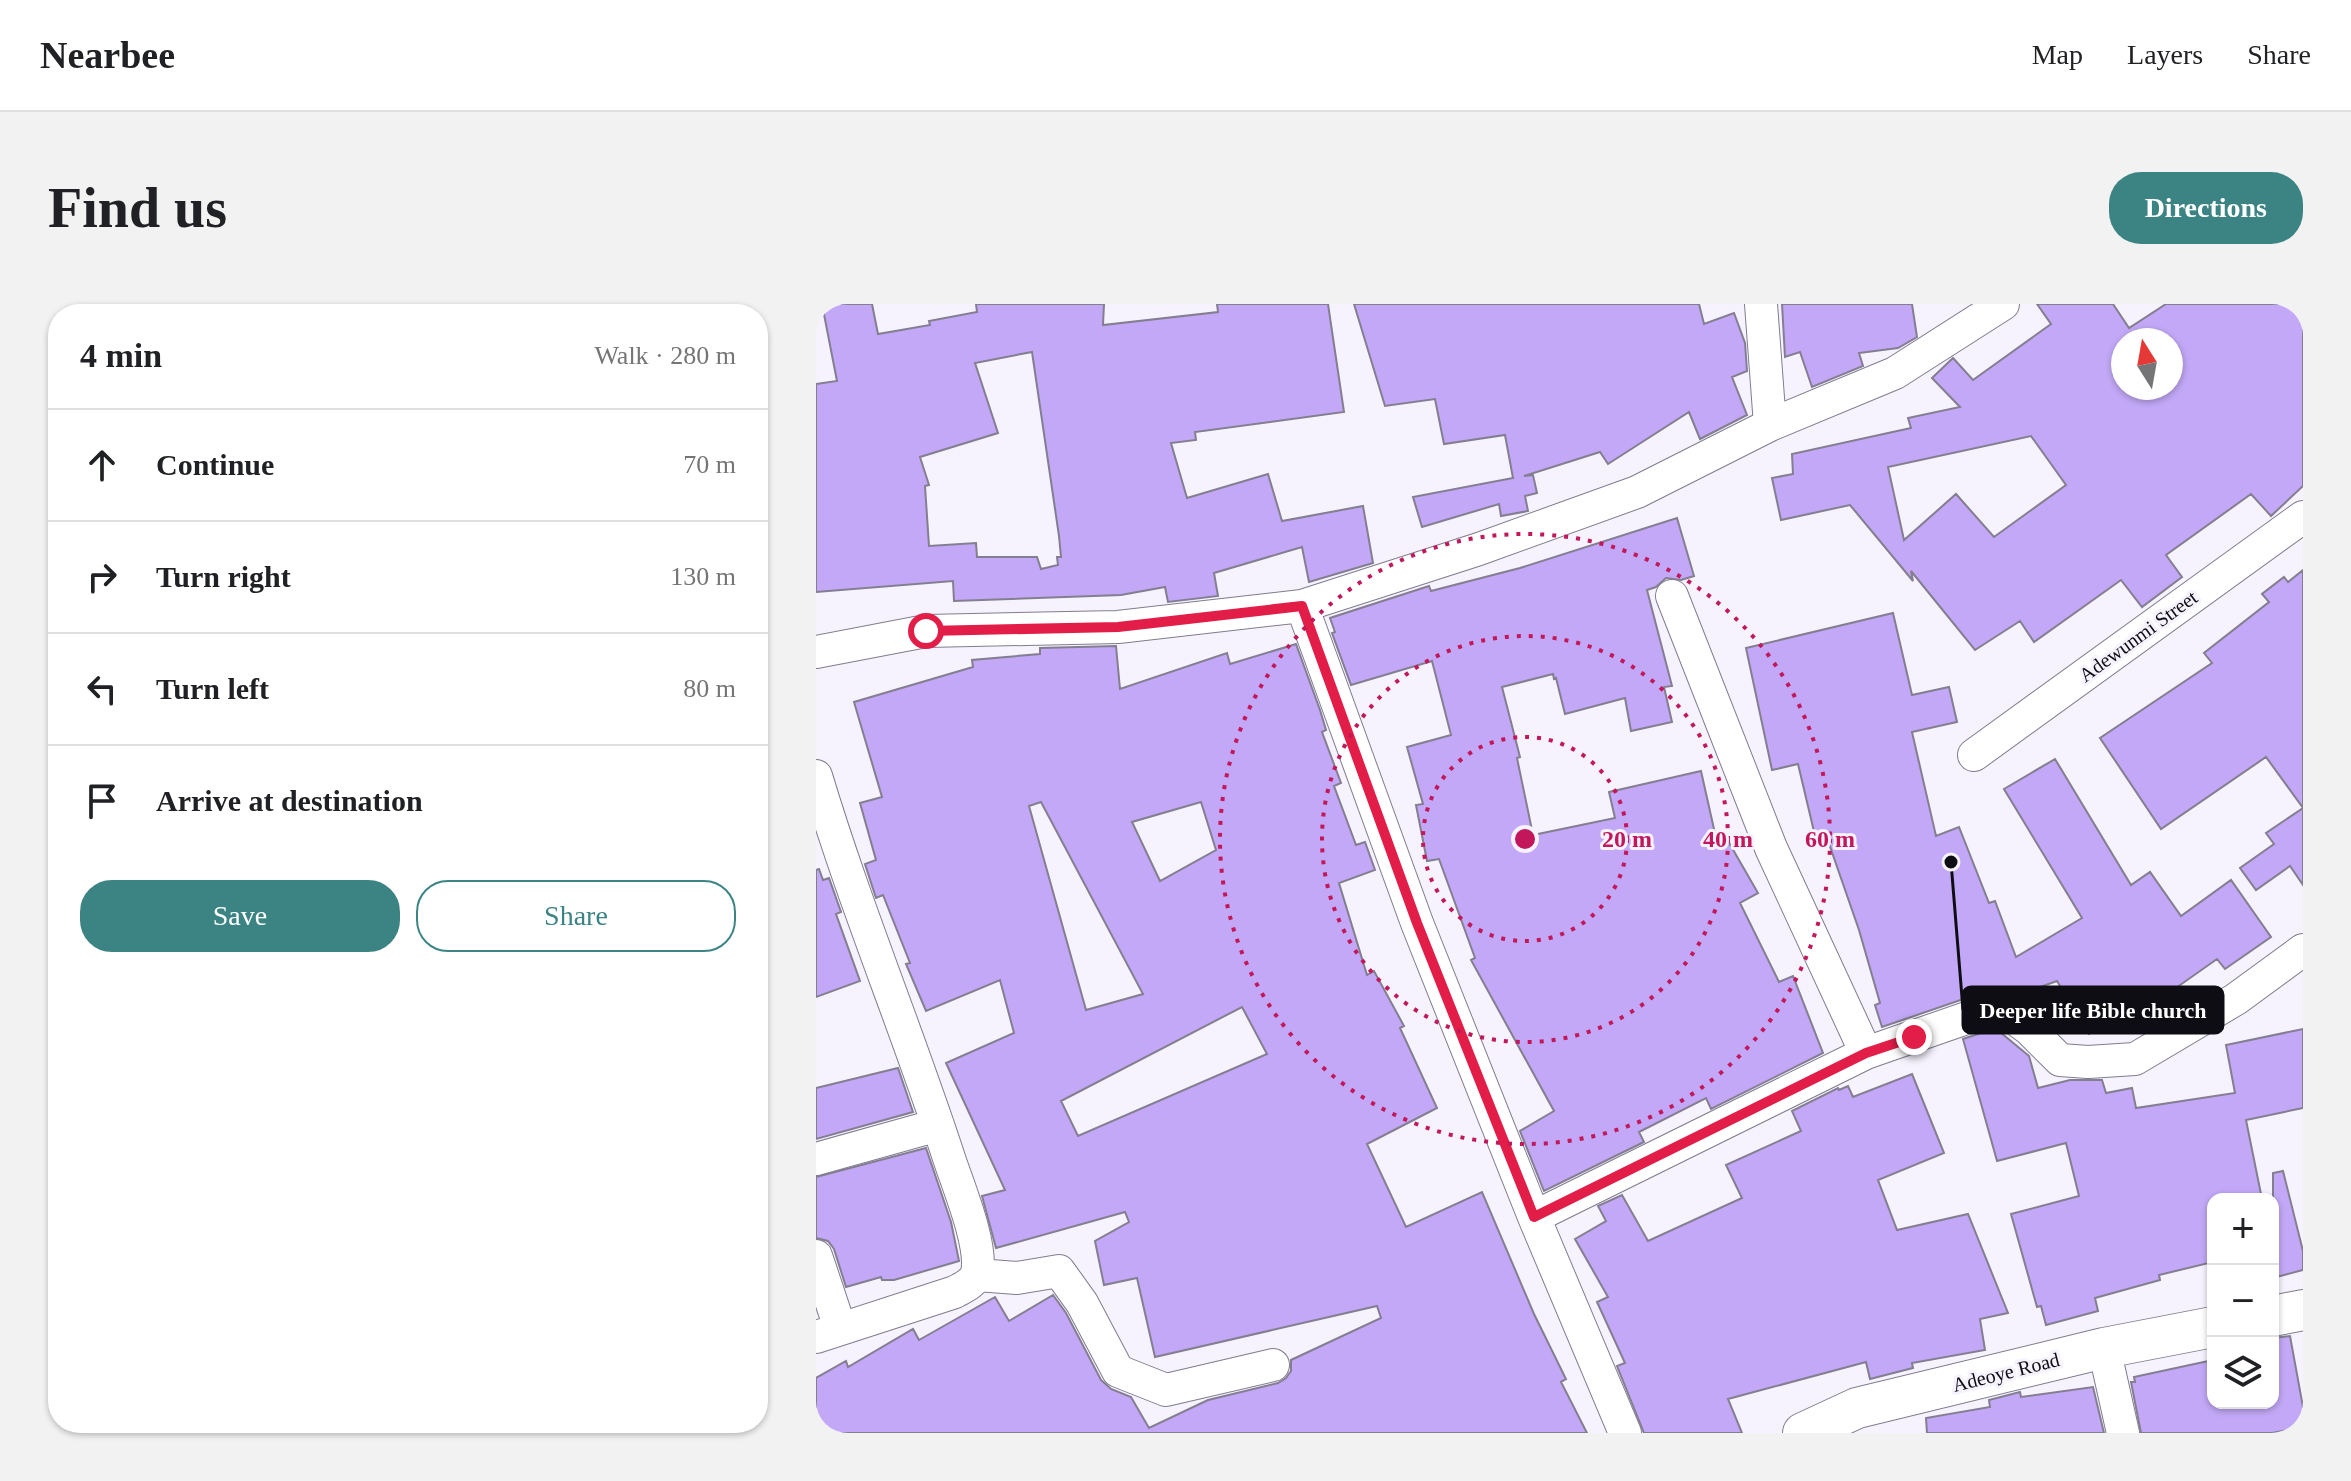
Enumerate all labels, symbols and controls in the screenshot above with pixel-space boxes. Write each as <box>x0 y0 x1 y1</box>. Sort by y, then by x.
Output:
text: Nearbee <box>40 34 175 76</box>
text: Map <box>2032 39 2083 70</box>
text: Layers <box>2127 39 2203 70</box>
text: Share <box>2247 39 2311 70</box>
button: Directions <box>2109 172 2303 244</box>
text: Find us <box>48 177 227 239</box>
north arrow <box>2111 328 2183 400</box>
text: 4 min <box>80 337 162 374</box>
text: Walk · 280 m <box>594 341 736 370</box>
icon: ahead <box>80 443 124 487</box>
text: Continue <box>156 448 274 481</box>
text: 70 m <box>683 450 736 479</box>
icon: right <box>80 555 124 599</box>
text: Turn right <box>156 560 291 593</box>
text: 130 m <box>670 562 736 591</box>
street label: Adewunmi Street <box>2075 586 2202 686</box>
route start <box>908 613 944 649</box>
icon: left <box>80 667 124 711</box>
text: Turn left <box>156 672 269 705</box>
text: 80 m <box>683 674 736 703</box>
icon: arrive <box>80 779 124 823</box>
text: Arrive at destination <box>156 784 423 817</box>
centre of rings <box>1511 825 1539 853</box>
text: 20 m <box>1602 826 1652 852</box>
text: 40 m <box>1703 826 1753 852</box>
text: 60 m <box>1805 826 1855 852</box>
button: Save <box>80 880 400 952</box>
button: Share <box>416 880 736 952</box>
callout: Deeper life Bible church <box>1963 987 2223 1033</box>
text: Deeper life Bible church <box>1979 998 2207 1023</box>
route end <box>1896 1019 1932 1055</box>
map controls <box>2207 1193 2279 1409</box>
button: + <box>2207 1193 2279 1265</box>
button: − <box>2207 1265 2279 1337</box>
button: layers <box>2207 1337 2279 1409</box>
street label: Adeoye Road <box>1950 1348 2062 1397</box>

